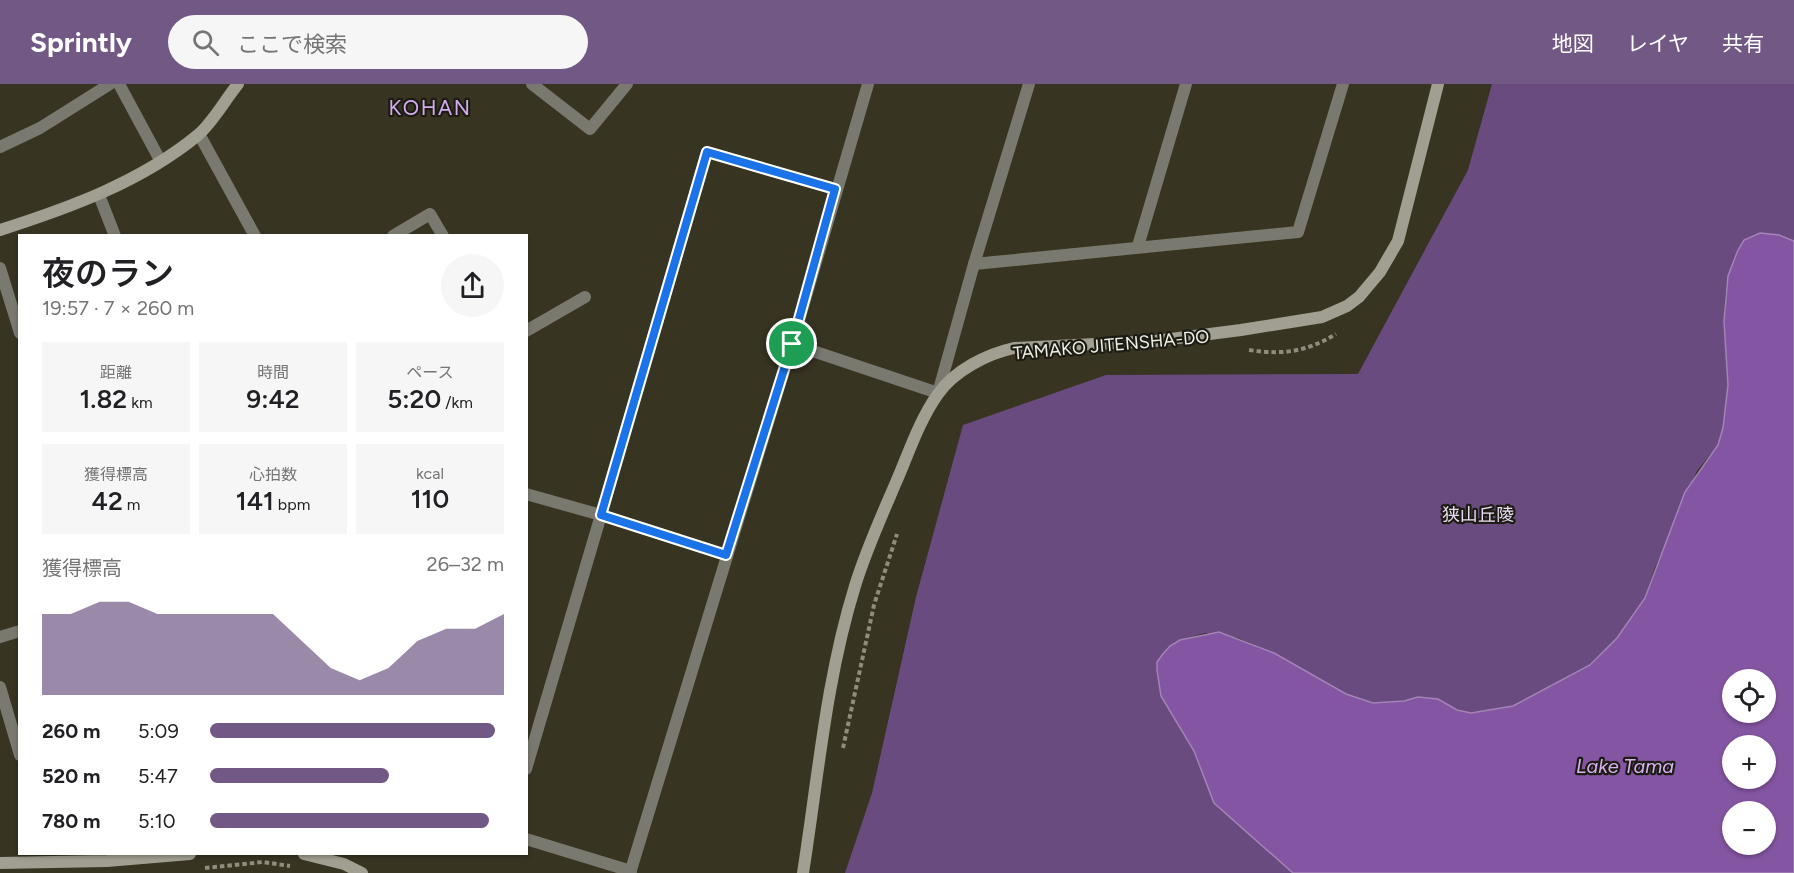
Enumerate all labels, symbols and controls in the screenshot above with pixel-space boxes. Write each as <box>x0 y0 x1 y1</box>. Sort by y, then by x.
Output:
search box <box>168 15 588 69</box>
text: Sprintly <box>30 25 132 59</box>
icon: search <box>189 26 222 59</box>
text: ここで検索 <box>237 31 347 58</box>
text: 地図 <box>1552 31 1594 56</box>
text: レイヤ <box>1627 31 1689 56</box>
text: 共有 <box>1722 31 1764 56</box>
district label: KOHAN <box>389 95 471 120</box>
text: 夜のラン <box>42 254 174 293</box>
button: share <box>441 254 504 317</box>
text: 19:57 · 7 × 260 m <box>42 296 194 320</box>
pin <box>766 318 817 369</box>
street label: TAMAKO JITENSHA-DO <box>1012 325 1210 365</box>
icon: arrive <box>775 327 808 360</box>
text: 距離 <box>100 363 132 382</box>
text: 時間 <box>257 363 289 382</box>
text: ペース <box>406 363 454 382</box>
text: 1.82 <box>79 383 127 415</box>
text: 9:42 <box>246 383 300 415</box>
text: 5:20 <box>387 383 441 415</box>
text: km <box>127 393 153 412</box>
text: /km <box>441 393 473 412</box>
text: kcal <box>416 464 444 483</box>
text: 獲得標高 <box>84 465 148 484</box>
text: 心拍数 <box>249 465 297 484</box>
text: 110 <box>411 483 449 515</box>
text: 42 <box>92 485 123 517</box>
text: 141 <box>236 485 274 517</box>
text: m <box>123 495 140 514</box>
text: bpm <box>274 495 310 514</box>
park label: 狭山丘陵 <box>1442 504 1514 526</box>
text: 26–32 m <box>426 552 504 576</box>
text: 獲得標高 <box>42 556 122 580</box>
map controls <box>1722 669 1776 855</box>
button: locate <box>1722 669 1776 723</box>
text: 260 m <box>42 719 100 743</box>
text: 5:09 <box>138 719 179 743</box>
button: + <box>1722 735 1776 789</box>
water label: Lake Tama <box>1576 754 1674 778</box>
text: 520 m <box>42 764 100 788</box>
text: 5:47 <box>138 764 178 788</box>
button: − <box>1722 801 1776 855</box>
text: 780 m <box>42 809 101 833</box>
text: 5:10 <box>138 809 176 833</box>

